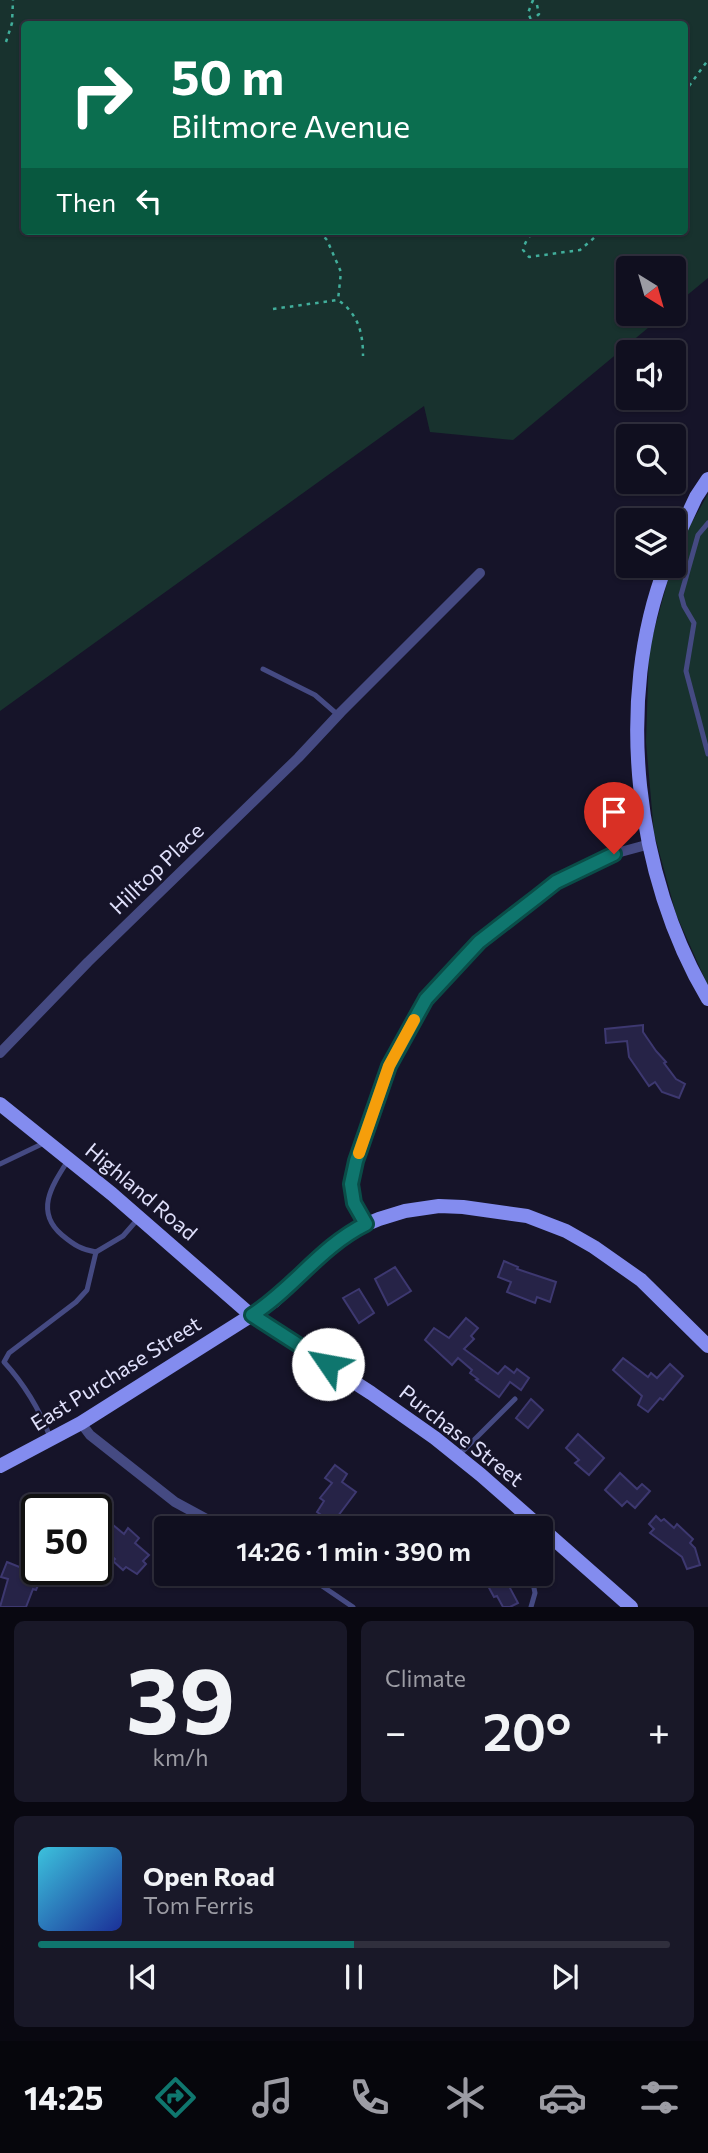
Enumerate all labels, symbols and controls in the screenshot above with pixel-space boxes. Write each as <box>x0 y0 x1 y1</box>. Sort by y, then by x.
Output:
text: 50 m <box>171 45 284 105</box>
icon: right <box>56 49 147 140</box>
text: Biltmore Avenue <box>171 105 410 145</box>
icon: left <box>130 182 168 220</box>
text: Then <box>56 186 116 217</box>
north arrow <box>616 256 686 326</box>
map controls <box>616 256 686 578</box>
button: sound <box>616 340 686 410</box>
button: search <box>616 424 686 494</box>
button: layers <box>616 508 686 578</box>
pin <box>584 782 644 854</box>
icon: arrive <box>595 793 633 831</box>
street label: Hilltop Place <box>104 817 208 919</box>
street label: Highland Road <box>81 1137 203 1245</box>
street label: East Purchase Street <box>26 1310 205 1435</box>
position arrow <box>291 1327 365 1401</box>
street label: Purchase Street <box>395 1379 529 1491</box>
speed limit sign: 50 <box>21 1494 112 1585</box>
text: 14:26 · 1 min · 390 m <box>236 1535 471 1566</box>
text: 39 <box>126 1641 235 1753</box>
text: Climate <box>385 1664 466 1692</box>
text: 20° <box>483 1698 572 1762</box>
text: − <box>385 1707 407 1754</box>
text: + <box>648 1707 670 1754</box>
text: km/h <box>153 1743 208 1771</box>
text: Open Road <box>143 1860 275 1891</box>
text: Tom Ferris <box>143 1891 254 1919</box>
icon: previous <box>124 1958 162 1996</box>
icon: pause <box>335 1958 373 1996</box>
icon: next <box>546 1958 584 1996</box>
icon: directions <box>151 2073 200 2122</box>
icon: music <box>248 2073 297 2122</box>
icon: phone <box>345 2073 394 2122</box>
icon: climate <box>441 2073 490 2122</box>
icon: car <box>538 2073 587 2122</box>
icon: filters <box>635 2073 684 2122</box>
text: 14:25 <box>24 2077 103 2117</box>

